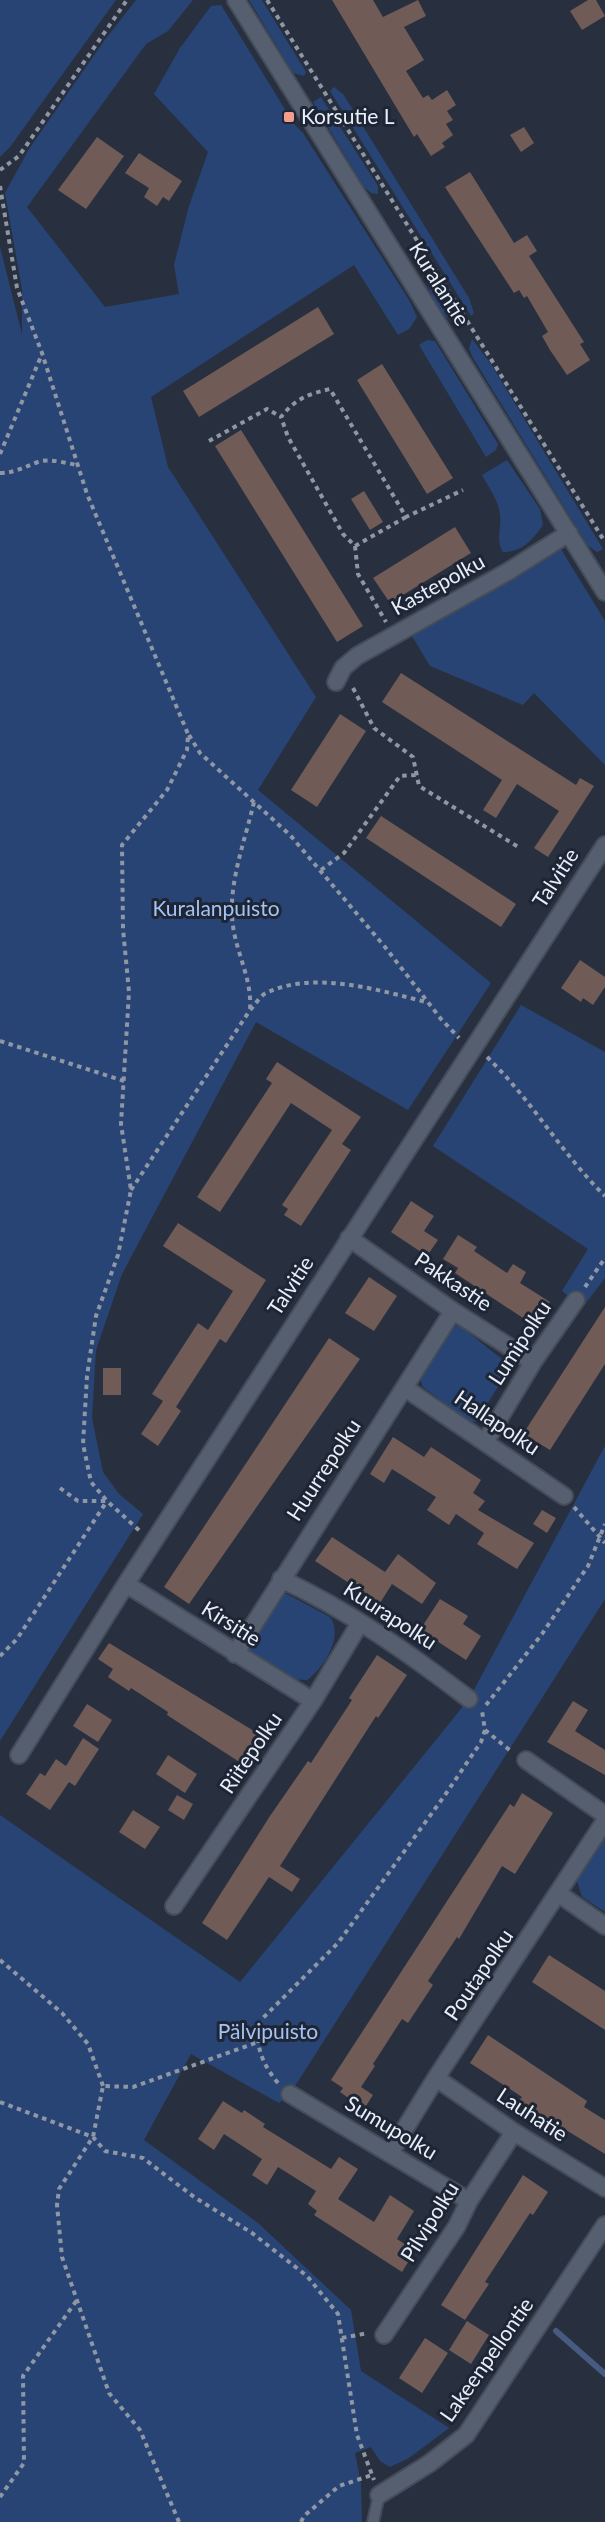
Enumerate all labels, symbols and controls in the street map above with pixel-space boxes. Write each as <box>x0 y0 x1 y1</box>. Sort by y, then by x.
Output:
place label: Korsutie L <box>301 103 395 128</box>
marker: Korsutie L <box>282 110 296 124</box>
street label: Kuralantie <box>405 237 476 330</box>
street label: Kastepolku <box>386 548 488 620</box>
street label: Talvitie <box>526 843 583 911</box>
park label: Kuralanpuisto <box>152 895 280 920</box>
street label: Pakkastie <box>411 1246 497 1316</box>
street label: Talvitie <box>261 1251 318 1319</box>
street label: Lumipolku <box>482 1295 555 1389</box>
street label: Hallapolku <box>450 1384 545 1459</box>
street label: Huurrepolku <box>281 1414 365 1525</box>
street label: Kuurapolku <box>340 1575 442 1654</box>
street label: Kirsitie <box>198 1595 266 1650</box>
street label: Riitepolku <box>213 1707 286 1798</box>
street label: Poutapolku <box>438 1924 517 2025</box>
park label: Pälvipuisto <box>218 2018 318 2043</box>
street label: Lauhatie <box>493 2082 573 2146</box>
street label: Sumupolku <box>341 2090 442 2164</box>
street label: Pilvipolku <box>394 2177 463 2266</box>
street label: Lakeenpellontie <box>434 2292 538 2426</box>

